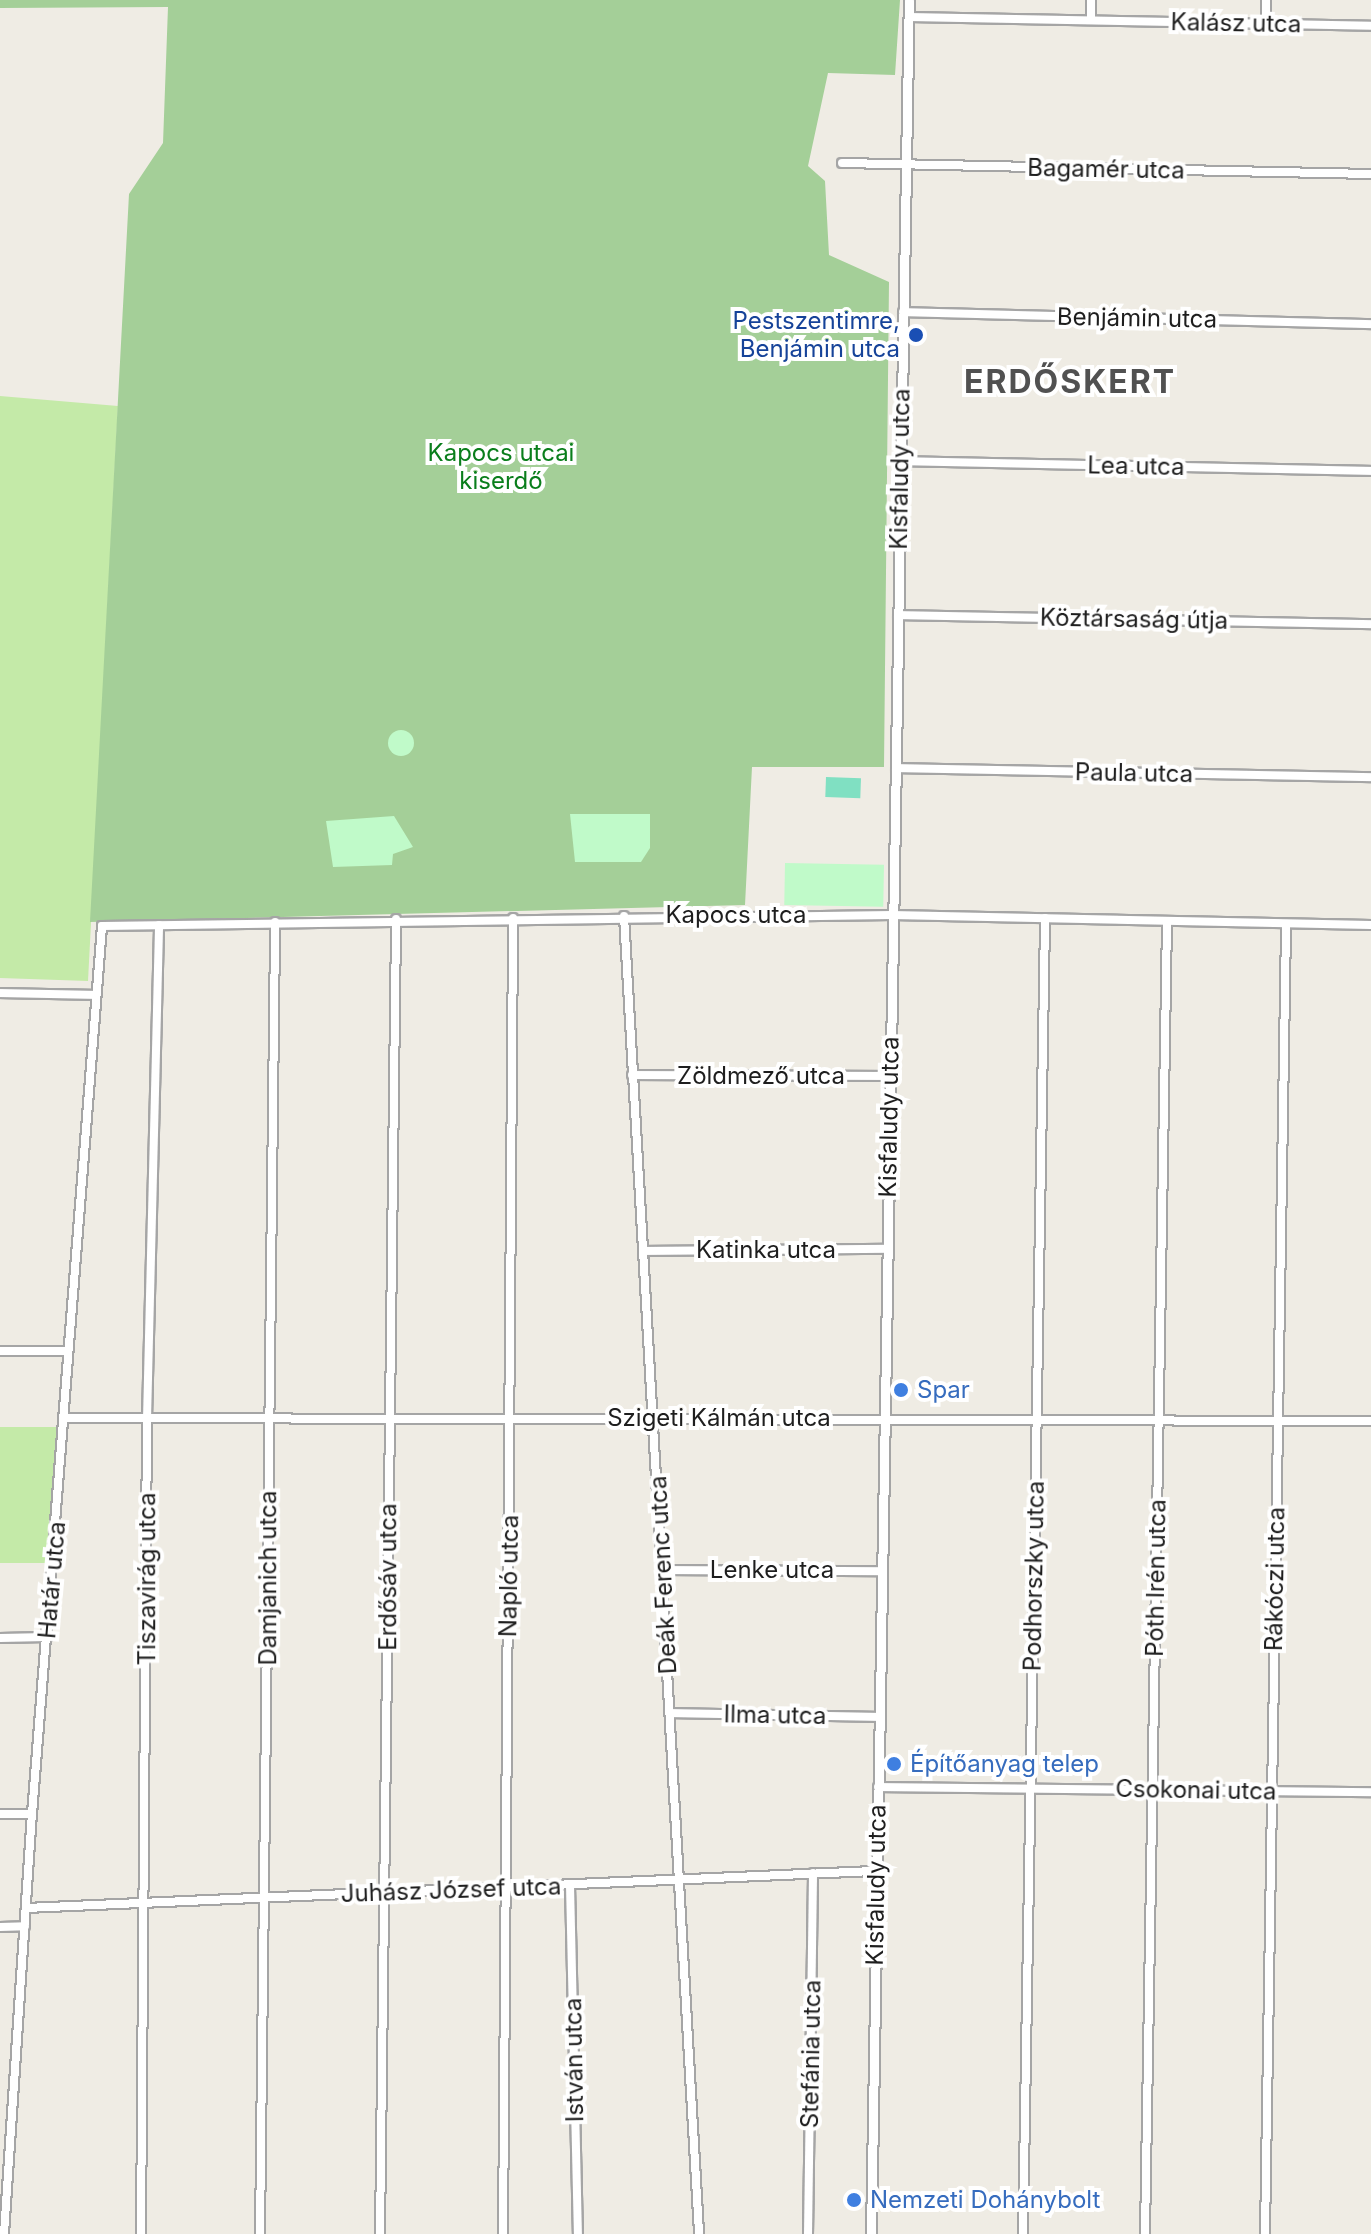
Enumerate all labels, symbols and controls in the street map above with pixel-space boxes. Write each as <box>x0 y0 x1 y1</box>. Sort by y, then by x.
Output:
street label: Kalász utca <box>1170 7 1302 39</box>
street label: Bagamér utca <box>1027 153 1185 185</box>
street label: Benjámin utca <box>1057 302 1217 334</box>
place label: Pestszentimre, Benjámin utca <box>733 307 900 363</box>
marker: Pestszentimre, Benjámin utca <box>907 326 925 344</box>
district label: ERDŐSKERT <box>964 363 1176 401</box>
street label: Kisfaludy utca <box>884 388 916 550</box>
park label: Kapocs utcai kiserdő <box>428 439 574 495</box>
street label: Lea utca <box>1087 451 1185 481</box>
street label: Köztársaság útja <box>1040 603 1228 635</box>
street label: Paula utca <box>1075 758 1193 788</box>
street label: Kapocs utca <box>665 901 807 929</box>
street label: Kisfaludy utca <box>873 1036 905 1198</box>
street label: Zöldmező utca <box>677 1062 845 1090</box>
street label: Katinka utca <box>696 1236 836 1264</box>
place label: Spar <box>917 1376 970 1404</box>
marker: Spar <box>892 1381 910 1399</box>
street label: Szigeti Kálmán utca <box>607 1404 831 1432</box>
street label: Deák Ferenc utca <box>643 1475 683 1675</box>
street label: Podhorszky utca <box>1018 1481 1050 1671</box>
street label: Damjanich utca <box>254 1491 282 1665</box>
street label: Tiszavirág utca <box>133 1493 161 1665</box>
street label: Póth Irén utca <box>1140 1499 1172 1657</box>
street label: Erdősáv utca <box>374 1503 402 1651</box>
street label: Rákóczi utca <box>1259 1507 1291 1651</box>
street label: Napló utca <box>494 1515 524 1637</box>
street label: Határ utca <box>33 1520 71 1640</box>
street label: Lenke utca <box>710 1556 834 1584</box>
street label: Ilma utca <box>723 1700 827 1730</box>
place label: Építőanyag telep <box>910 1750 1099 1778</box>
marker: Építőanyag telep <box>885 1755 903 1773</box>
street label: Csokonai utca <box>1115 1774 1277 1806</box>
street label: Kisfaludy utca <box>860 1804 892 1966</box>
street label: Juhász József utca <box>340 1872 562 1908</box>
street label: Stefánia utca <box>795 1980 827 2128</box>
street label: István utca <box>559 1998 589 2122</box>
place label: Nemzeti Dohánybolt <box>870 2186 1100 2214</box>
marker: Nemzeti Dohánybolt <box>845 2191 863 2209</box>

